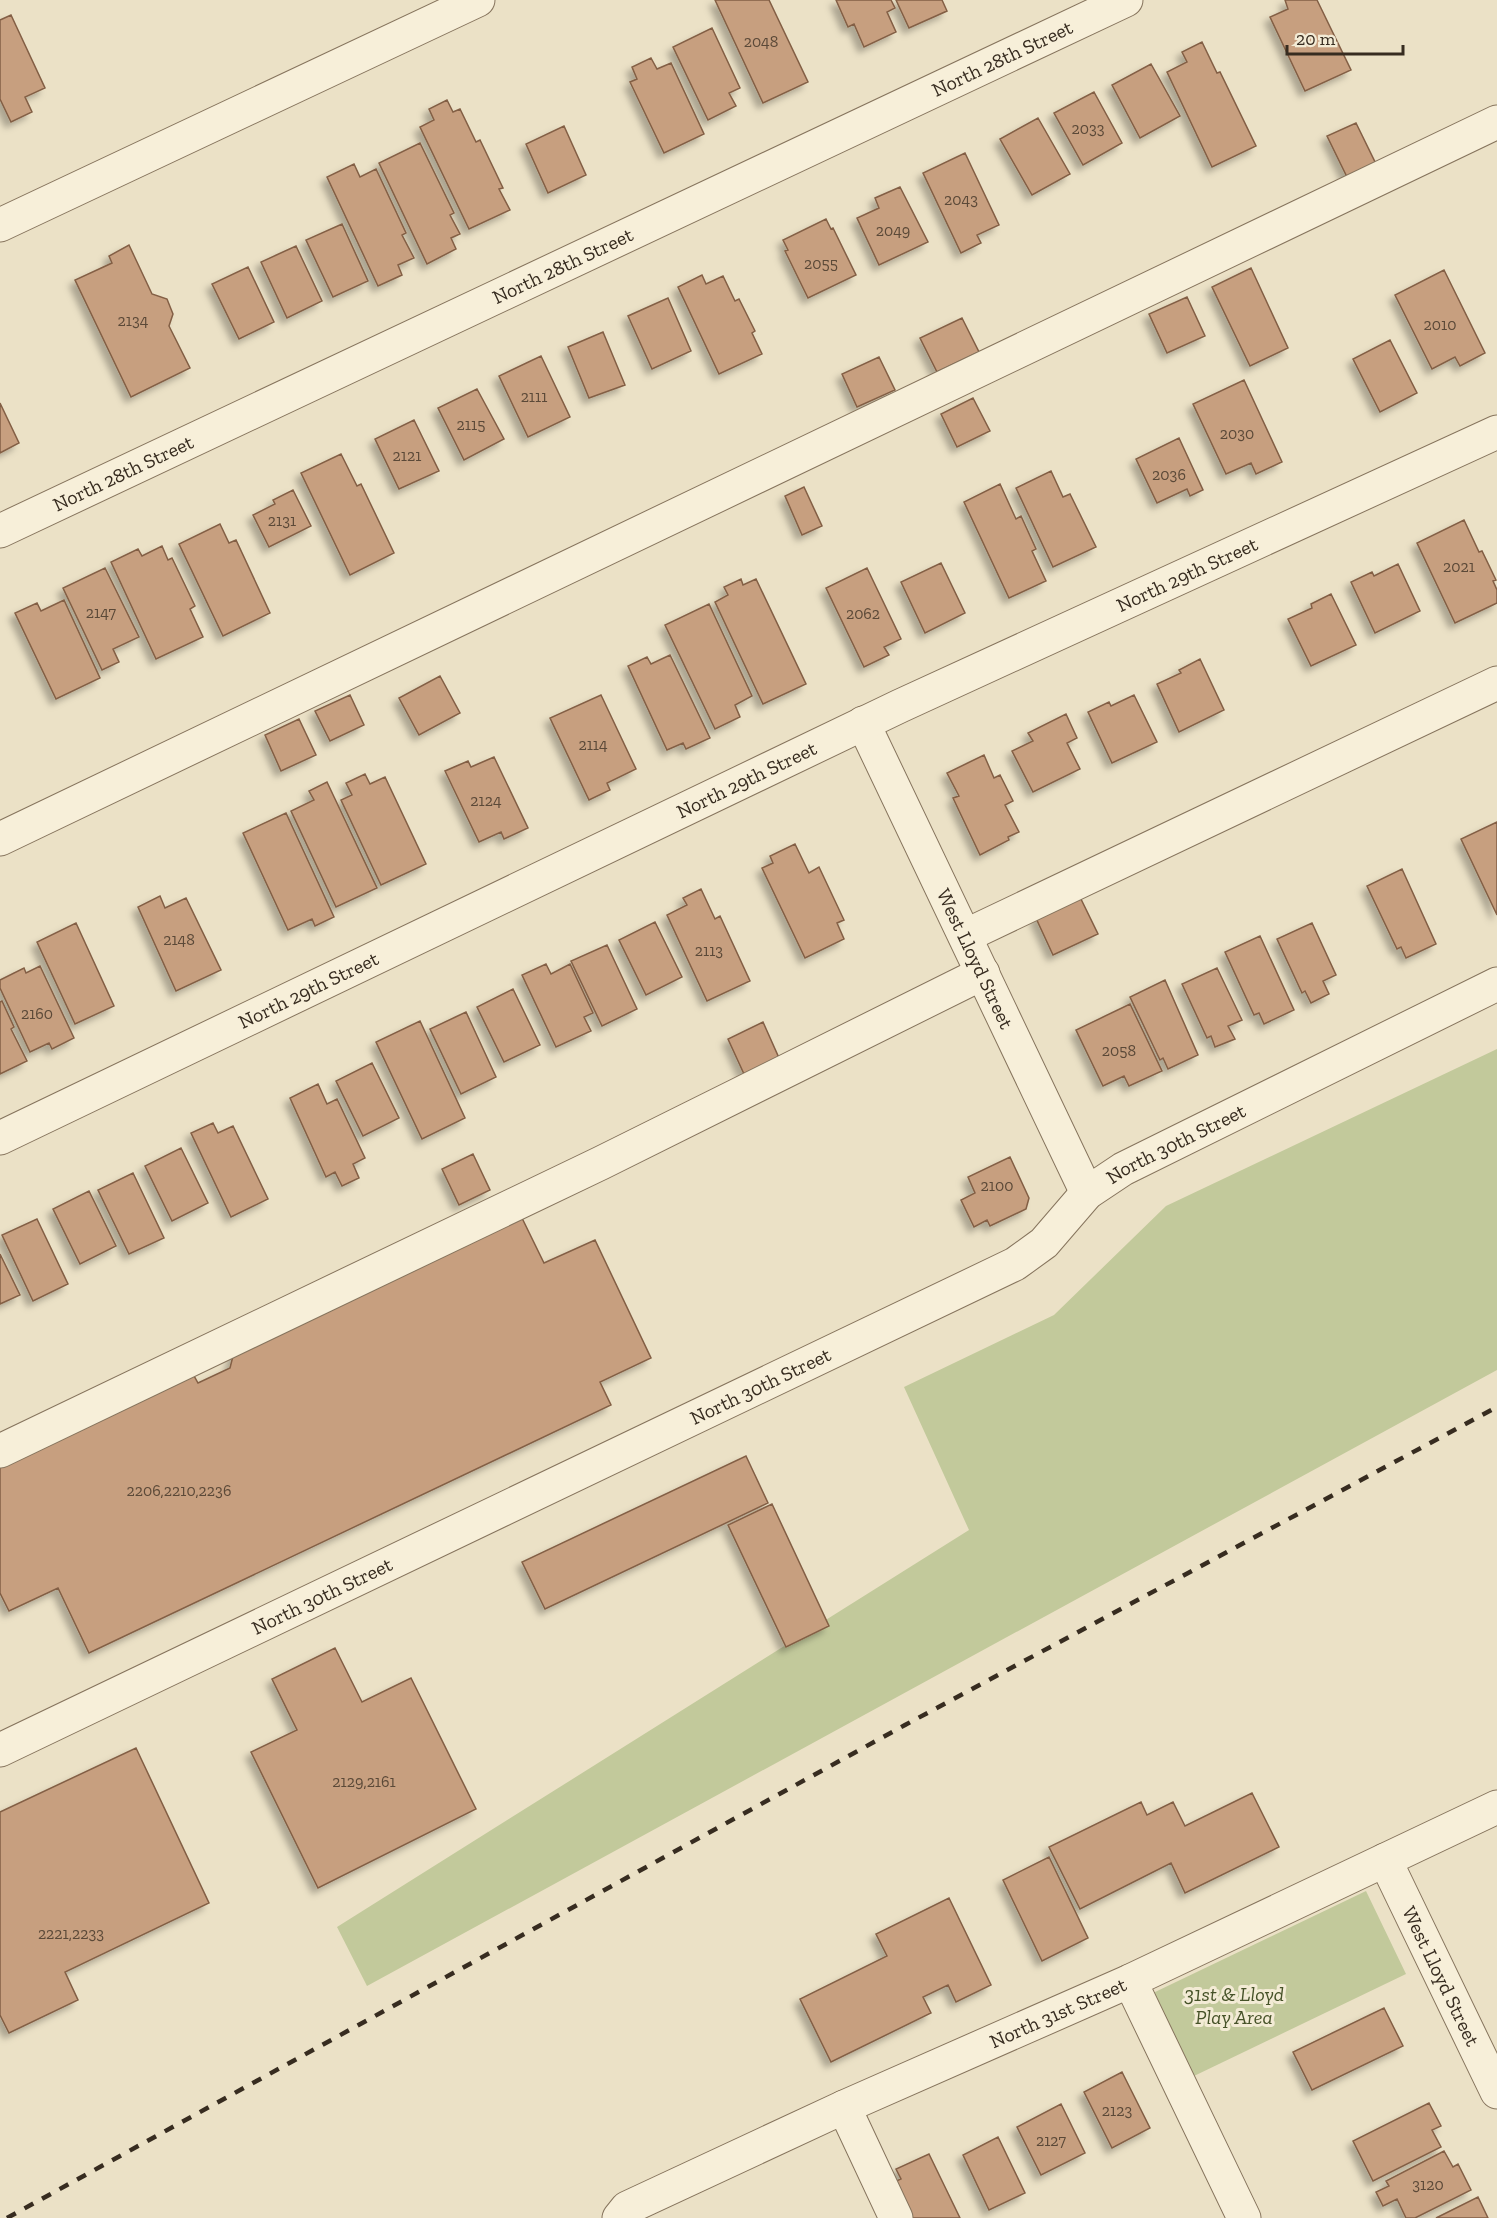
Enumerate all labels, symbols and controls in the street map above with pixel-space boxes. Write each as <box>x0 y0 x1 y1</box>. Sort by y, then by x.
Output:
street label: North 28th Street <box>928 15 1077 102</box>
scale bar <box>1287 18 1402 56</box>
text: 20 m <box>1296 28 1336 50</box>
house number: 2048 <box>744 32 778 51</box>
house number: 2033 <box>1071 119 1105 138</box>
house number: 2043 <box>944 190 978 209</box>
house number: 2049 <box>876 221 910 240</box>
street label: North 28th Street <box>488 222 637 309</box>
house number: 2055 <box>804 254 838 273</box>
house number: 2134 <box>118 311 149 330</box>
house number: 2010 <box>1424 315 1456 334</box>
house number: 2111 <box>521 387 547 406</box>
house number: 2115 <box>457 415 485 434</box>
house number: 2030 <box>1220 424 1254 443</box>
street label: North 28th Street <box>49 429 198 516</box>
house number: 2121 <box>393 446 421 465</box>
house number: 2036 <box>1152 465 1186 484</box>
house number: 2131 <box>268 511 296 530</box>
street label: North 29th Street <box>1113 531 1262 617</box>
house number: 2021 <box>1443 557 1475 576</box>
house number: 2147 <box>86 603 117 622</box>
house number: 2062 <box>846 604 880 623</box>
house number: 2114 <box>578 735 608 754</box>
street label: North 29th Street <box>672 736 821 824</box>
house number: 2124 <box>470 791 502 810</box>
street label: West Lloyd Street <box>932 885 1019 1033</box>
house number: 2148 <box>163 930 195 949</box>
house number: 2113 <box>695 941 723 960</box>
street label: North 29th Street <box>234 946 383 1034</box>
house number: 2160 <box>21 1004 53 1023</box>
house number: 2058 <box>1102 1041 1136 1060</box>
street label: North 30th Street <box>1101 1098 1250 1189</box>
house number: 2100 <box>981 1176 1013 1195</box>
street label: North 30th Street <box>686 1342 835 1430</box>
house number: 2206,2210,2236 <box>127 1481 231 1500</box>
street label: North 30th Street <box>248 1552 397 1640</box>
house number: 2129,2161 <box>332 1772 396 1791</box>
street label: West Lloyd Street <box>1397 1902 1485 2050</box>
house number: 2221,2233 <box>38 1924 104 1943</box>
street label: North 31st Street <box>986 1972 1131 2053</box>
park label: 31st & Lloyd Play Area <box>1184 1982 1284 2029</box>
house number: 2123 <box>1102 2101 1132 2120</box>
house number: 2127 <box>1036 2131 1067 2150</box>
house number: 3120 <box>1412 2175 1444 2194</box>

